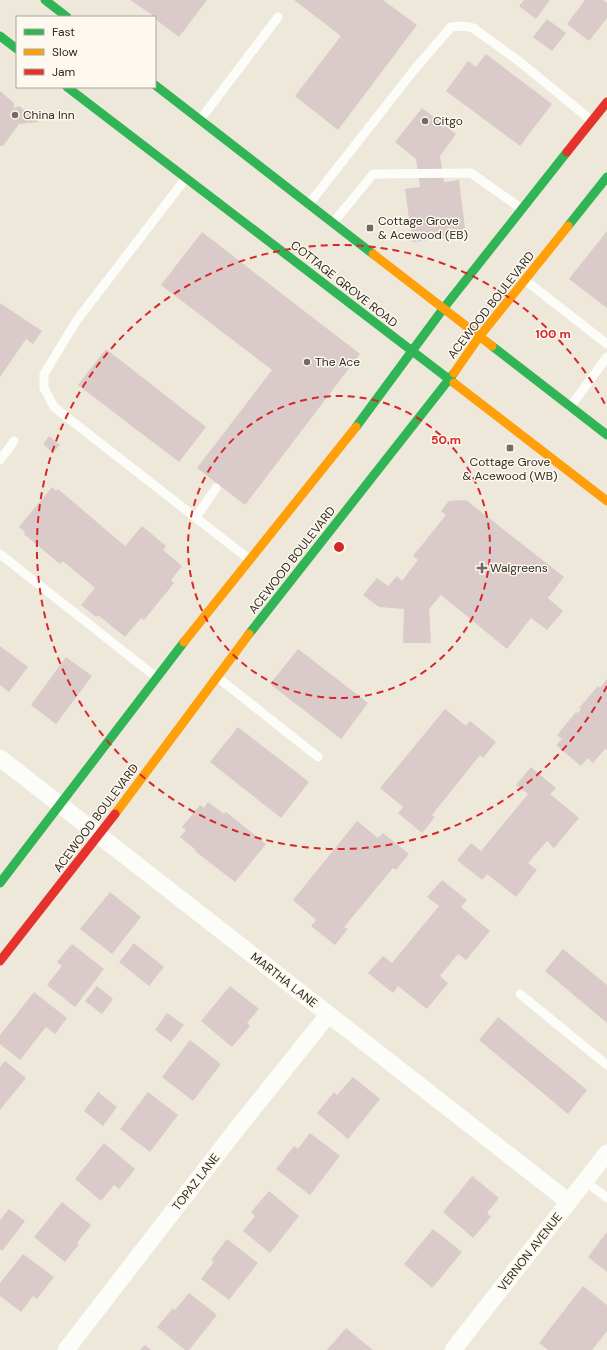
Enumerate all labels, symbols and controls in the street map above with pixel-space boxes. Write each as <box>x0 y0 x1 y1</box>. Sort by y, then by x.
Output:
legend <box>16 16 156 88</box>
text: Fast <box>52 24 75 40</box>
text: Slow <box>52 44 78 60</box>
text: Jam <box>52 64 75 80</box>
place label: China Inn <box>23 107 75 123</box>
marker: China Inn <box>10 110 20 120</box>
place label: Citgo <box>433 113 463 129</box>
marker: Citgo <box>420 116 430 126</box>
place label: Cottage Grove & Acewood (EB) <box>378 213 468 243</box>
marker: Cottage Grove & Acewood (EB) <box>365 223 375 233</box>
street label: COTTAGE GROVE ROAD <box>287 237 401 331</box>
street label: ACEWOOD BOULEVARD <box>444 248 538 362</box>
text: 100 m <box>535 326 571 342</box>
place label: The Ace <box>315 354 360 370</box>
marker: The Ace <box>302 357 312 367</box>
text: 50 m <box>431 432 461 448</box>
marker: Cottage Grove & Acewood (WB) <box>505 443 515 453</box>
place label: Cottage Grove & Acewood (WB) <box>463 454 557 484</box>
street label: ACEWOOD BOULEVARD <box>245 503 339 617</box>
centre of rings <box>332 540 346 554</box>
place label: Walgreens <box>490 560 548 576</box>
marker: Walgreens <box>477 563 487 573</box>
street label: ACEWOOD BOULEVARD <box>50 761 142 875</box>
street label: MARTHA LANE <box>247 949 321 1011</box>
street label: TOPAZ LANE <box>169 1150 224 1214</box>
street label: VERNON AVENUE <box>494 1209 566 1295</box>

